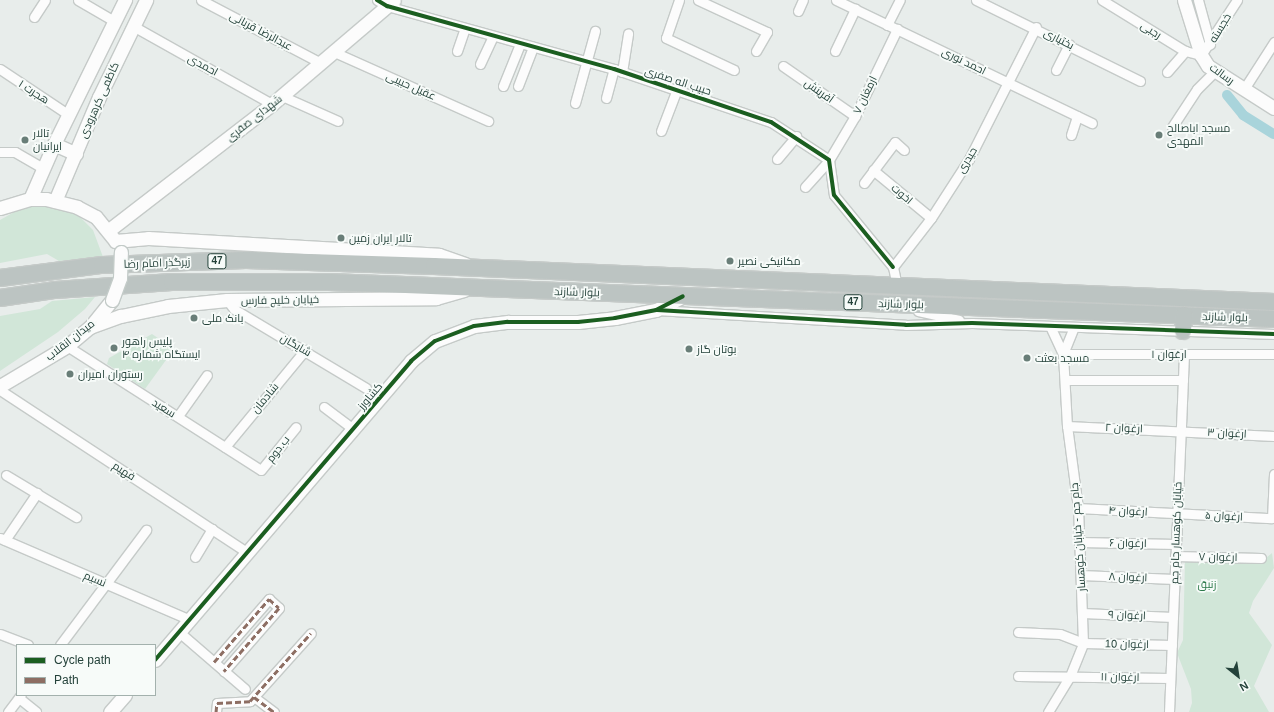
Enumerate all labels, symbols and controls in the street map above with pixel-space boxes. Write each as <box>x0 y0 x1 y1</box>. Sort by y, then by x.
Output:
street label: عبدالرضا قربانی <box>227 9 295 53</box>
street label: خجسته <box>1206 11 1234 45</box>
street label: رجبی <box>1138 19 1164 41</box>
street label: بختیاری <box>1042 26 1076 52</box>
street label: احمد نوری <box>940 45 988 77</box>
street label: احمدی <box>186 51 220 79</box>
street label: کاظمی کرهرودی <box>76 60 122 140</box>
street label: رسالت <box>1207 61 1237 87</box>
street label: حبیب اله صفری <box>643 64 713 98</box>
street label: عقیل حبیبی <box>384 69 438 103</box>
street label: ارمغان ۷ <box>850 74 880 116</box>
street label: آفرینش <box>802 76 836 106</box>
street label: هجرت ۱ <box>16 77 52 107</box>
street label: شهدای صفری <box>223 92 285 144</box>
place label: مسجد اباصالح المهدی <box>1167 122 1230 148</box>
place label: تالار ایرانیان <box>33 127 62 153</box>
marker: مسجد اباصالح المهدی <box>1154 130 1164 140</box>
marker: تالار ایرانیان <box>20 135 30 145</box>
street label: حیدری <box>954 145 980 175</box>
street label: اخوت <box>889 181 915 207</box>
place label: تالار ایران زمین <box>349 231 412 245</box>
marker: تالار ایران زمین <box>336 233 346 243</box>
road number: 47 <box>207 253 227 269</box>
place label: مکانیکی نصیر <box>738 254 801 268</box>
street label: زیرگذر امام رضا <box>123 255 191 271</box>
marker: مکانیکی نصیر <box>725 256 735 266</box>
street label: بلوار شازند <box>554 285 600 299</box>
street label: خیابان خلیج فارس <box>241 293 319 307</box>
road number: 47 <box>843 294 863 310</box>
street label: بلوار شازند <box>878 297 924 311</box>
street label: بلوار شازند <box>1202 310 1248 324</box>
place label: بانک ملی <box>202 311 243 325</box>
marker: بانک ملی <box>189 313 199 323</box>
street label: میدان انقلاب <box>43 317 97 363</box>
street label: شایگان <box>278 331 314 359</box>
place label: پلیس راهور ایستگاه شماره ۴ <box>122 335 201 361</box>
place label: بوتان گاز <box>697 342 736 356</box>
marker: پلیس راهور ایستگاه شماره ۴ <box>109 343 119 353</box>
marker: بوتان گاز <box>684 344 694 354</box>
street label: ارغوان ۱ <box>1151 347 1187 361</box>
place label: مسجد بعثت <box>1035 351 1089 365</box>
marker: مسجد بعثت <box>1022 353 1032 363</box>
place label: رستوران امیران <box>78 367 143 381</box>
marker: رستوران امیران <box>65 369 75 379</box>
street label: شادمان <box>249 380 281 416</box>
street label: کشاورز <box>355 380 385 412</box>
street label: سعید <box>150 396 178 420</box>
street label: ارغوان ۲ <box>1105 421 1143 435</box>
street label: ارغوان ۳ <box>1207 425 1247 441</box>
street label: ب.دوم <box>264 433 292 465</box>
street label: فهیم <box>110 459 138 483</box>
street label: جام جم - خیابان کوهسار <box>1068 482 1088 592</box>
street label: خیابان کوهسار جام جم <box>1168 482 1184 584</box>
street label: ارغوان ۴ <box>1108 503 1148 519</box>
street label: ارغوان ۵ <box>1205 508 1243 524</box>
street label: ارغوان ۶ <box>1109 536 1147 550</box>
street label: ارغوان ۷ <box>1198 550 1238 564</box>
street label: نسیم <box>82 568 108 590</box>
street label: ارغوان ۸ <box>1108 570 1148 584</box>
park label: زنبق <box>1198 577 1216 591</box>
street label: ارغوان ۹ <box>1108 608 1146 622</box>
street label: ارغوان 10 <box>1105 637 1149 651</box>
legend <box>16 644 156 696</box>
text: Cycle path <box>54 653 111 667</box>
north arrow <box>1218 656 1258 696</box>
street label: ارغوان ۱۱ <box>1100 670 1140 684</box>
text: Path <box>54 673 79 687</box>
text: N <box>1238 679 1250 694</box>

